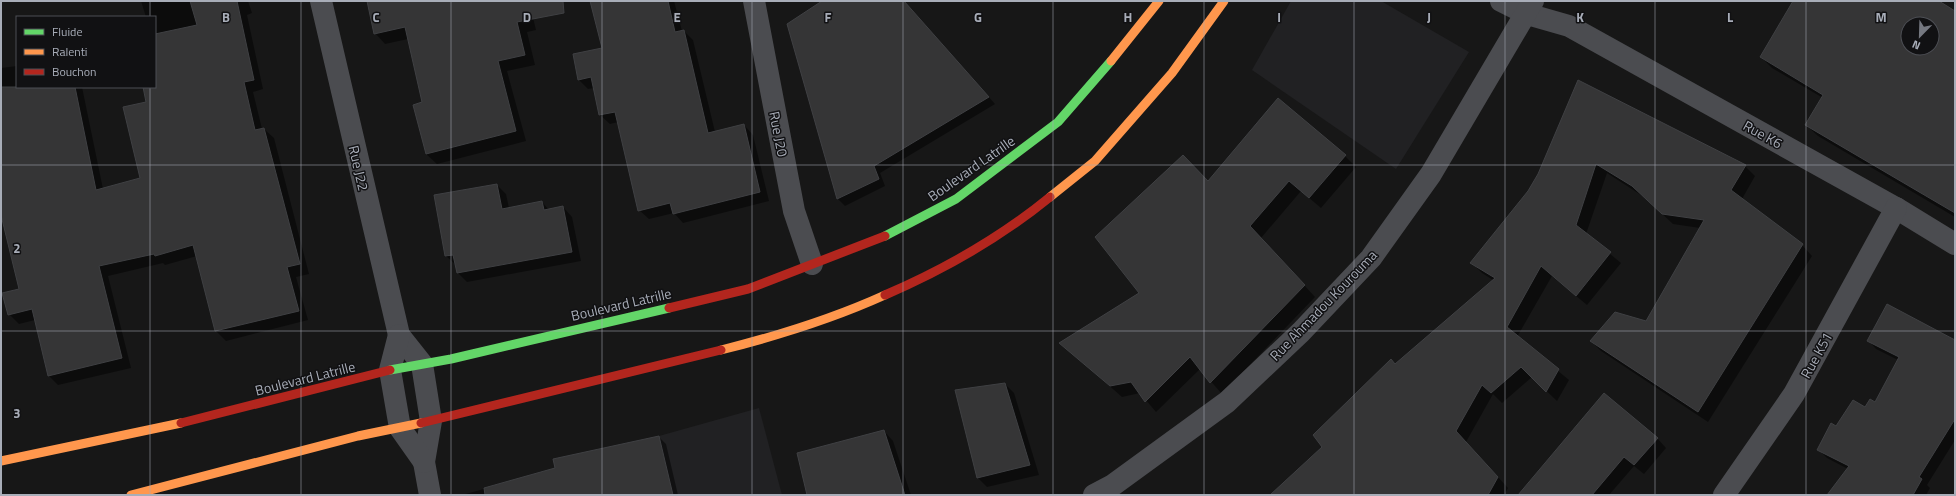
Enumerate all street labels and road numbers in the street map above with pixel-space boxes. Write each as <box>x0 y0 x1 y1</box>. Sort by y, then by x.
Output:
street label: Rue J20 <box>764 109 794 159</box>
street label: Rue K6 <box>1740 115 1787 153</box>
street label: Boulevard Latrille <box>923 130 1019 206</box>
street label: Rue J22 <box>344 143 374 193</box>
street label: Rue Ahmadou Kourouma <box>1264 245 1382 365</box>
street label: Boulevard Latrille <box>569 282 673 326</box>
street label: Rue K51 <box>1795 328 1837 382</box>
street label: Boulevard Latrille <box>253 355 357 401</box>

